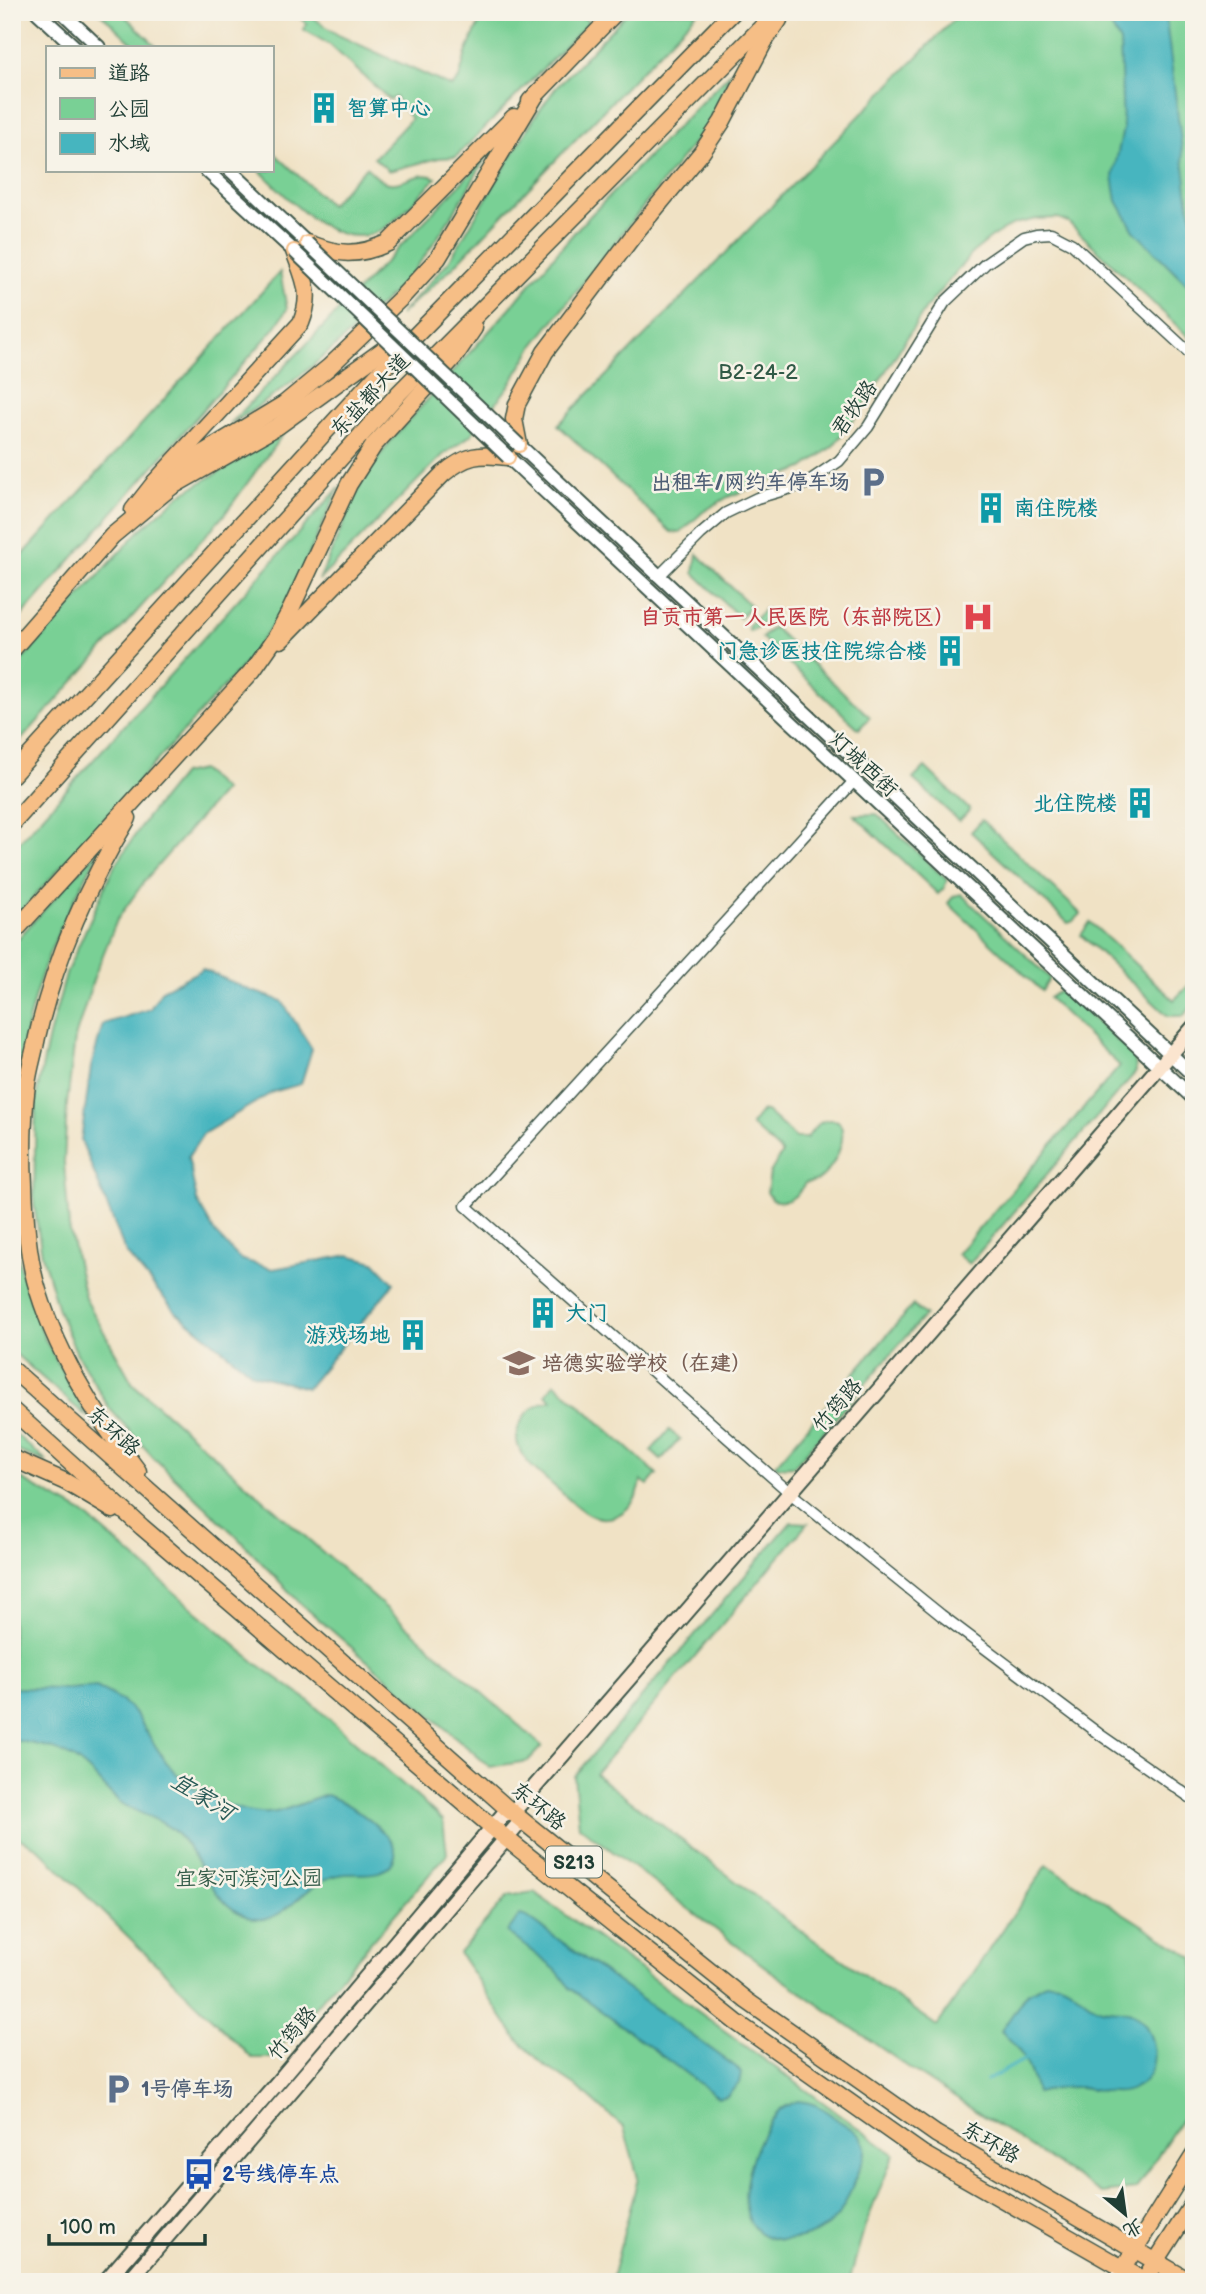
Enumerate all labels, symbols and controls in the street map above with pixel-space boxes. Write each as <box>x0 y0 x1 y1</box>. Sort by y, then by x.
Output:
legend <box>46 46 273 172</box>
text: 道路 <box>108 61 150 86</box>
building icon: 智算中心 <box>307 91 341 125</box>
place label: 智算中心 <box>347 96 431 121</box>
text: 公园 <box>108 97 150 122</box>
text: 水域 <box>108 131 150 156</box>
street label: 东盐都大道 <box>325 348 415 442</box>
park label: B2-24-2 <box>718 360 798 385</box>
street label: 君牧路 <box>826 375 883 441</box>
parking icon: 出租车/网约车停车场 <box>856 465 890 499</box>
place label: 出租车/网约车停车场 <box>651 470 850 495</box>
building icon: 南住院楼 <box>974 491 1008 525</box>
place label: 南住院楼 <box>1014 496 1098 521</box>
hospital icon: 自贡市第一人民医院（东部院区） <box>961 600 995 634</box>
place label: 自贡市第一人民医院（东部院区） <box>640 605 955 630</box>
building icon: 门急诊医技住院综合楼 <box>933 634 967 668</box>
place label: 门急诊医技住院综合楼 <box>717 639 927 664</box>
street label: 灯城西街 <box>824 727 903 802</box>
building icon: 北住院楼 <box>1123 786 1157 820</box>
place label: 北住院楼 <box>1033 791 1117 816</box>
building icon: 大门 <box>526 1296 560 1330</box>
place label: 大门 <box>566 1301 608 1326</box>
building icon: 游戏场地 <box>396 1318 430 1352</box>
place label: 游戏场地 <box>306 1323 390 1348</box>
school or university icon: 培德实验学校（在建） <box>502 1346 536 1380</box>
place label: 培德实验学校（在建） <box>542 1351 752 1376</box>
street label: 竹筠路 <box>807 1373 867 1437</box>
street label: 东环路 <box>82 1401 145 1462</box>
water label: 宜家河 <box>166 1767 243 1829</box>
street label: 东环路 <box>506 1777 571 1836</box>
road number: S213 <box>546 1846 602 1878</box>
park label: 宜家河滨河公园 <box>176 1866 323 1891</box>
street label: 竹筠路 <box>263 2001 322 2065</box>
parking icon: 1号停车场 <box>101 2072 135 2106</box>
place label: 1号停车场 <box>141 2077 234 2102</box>
street label: 东环路 <box>957 2116 1024 2169</box>
bus stop icon: 2号线停车点 <box>182 2157 216 2191</box>
place label: 2号线停车点 <box>222 2162 340 2187</box>
north arrow <box>1090 2178 1160 2248</box>
scale bar <box>49 2203 205 2247</box>
text: 北 <box>1119 2213 1146 2242</box>
text: 100 m <box>60 2215 116 2240</box>

